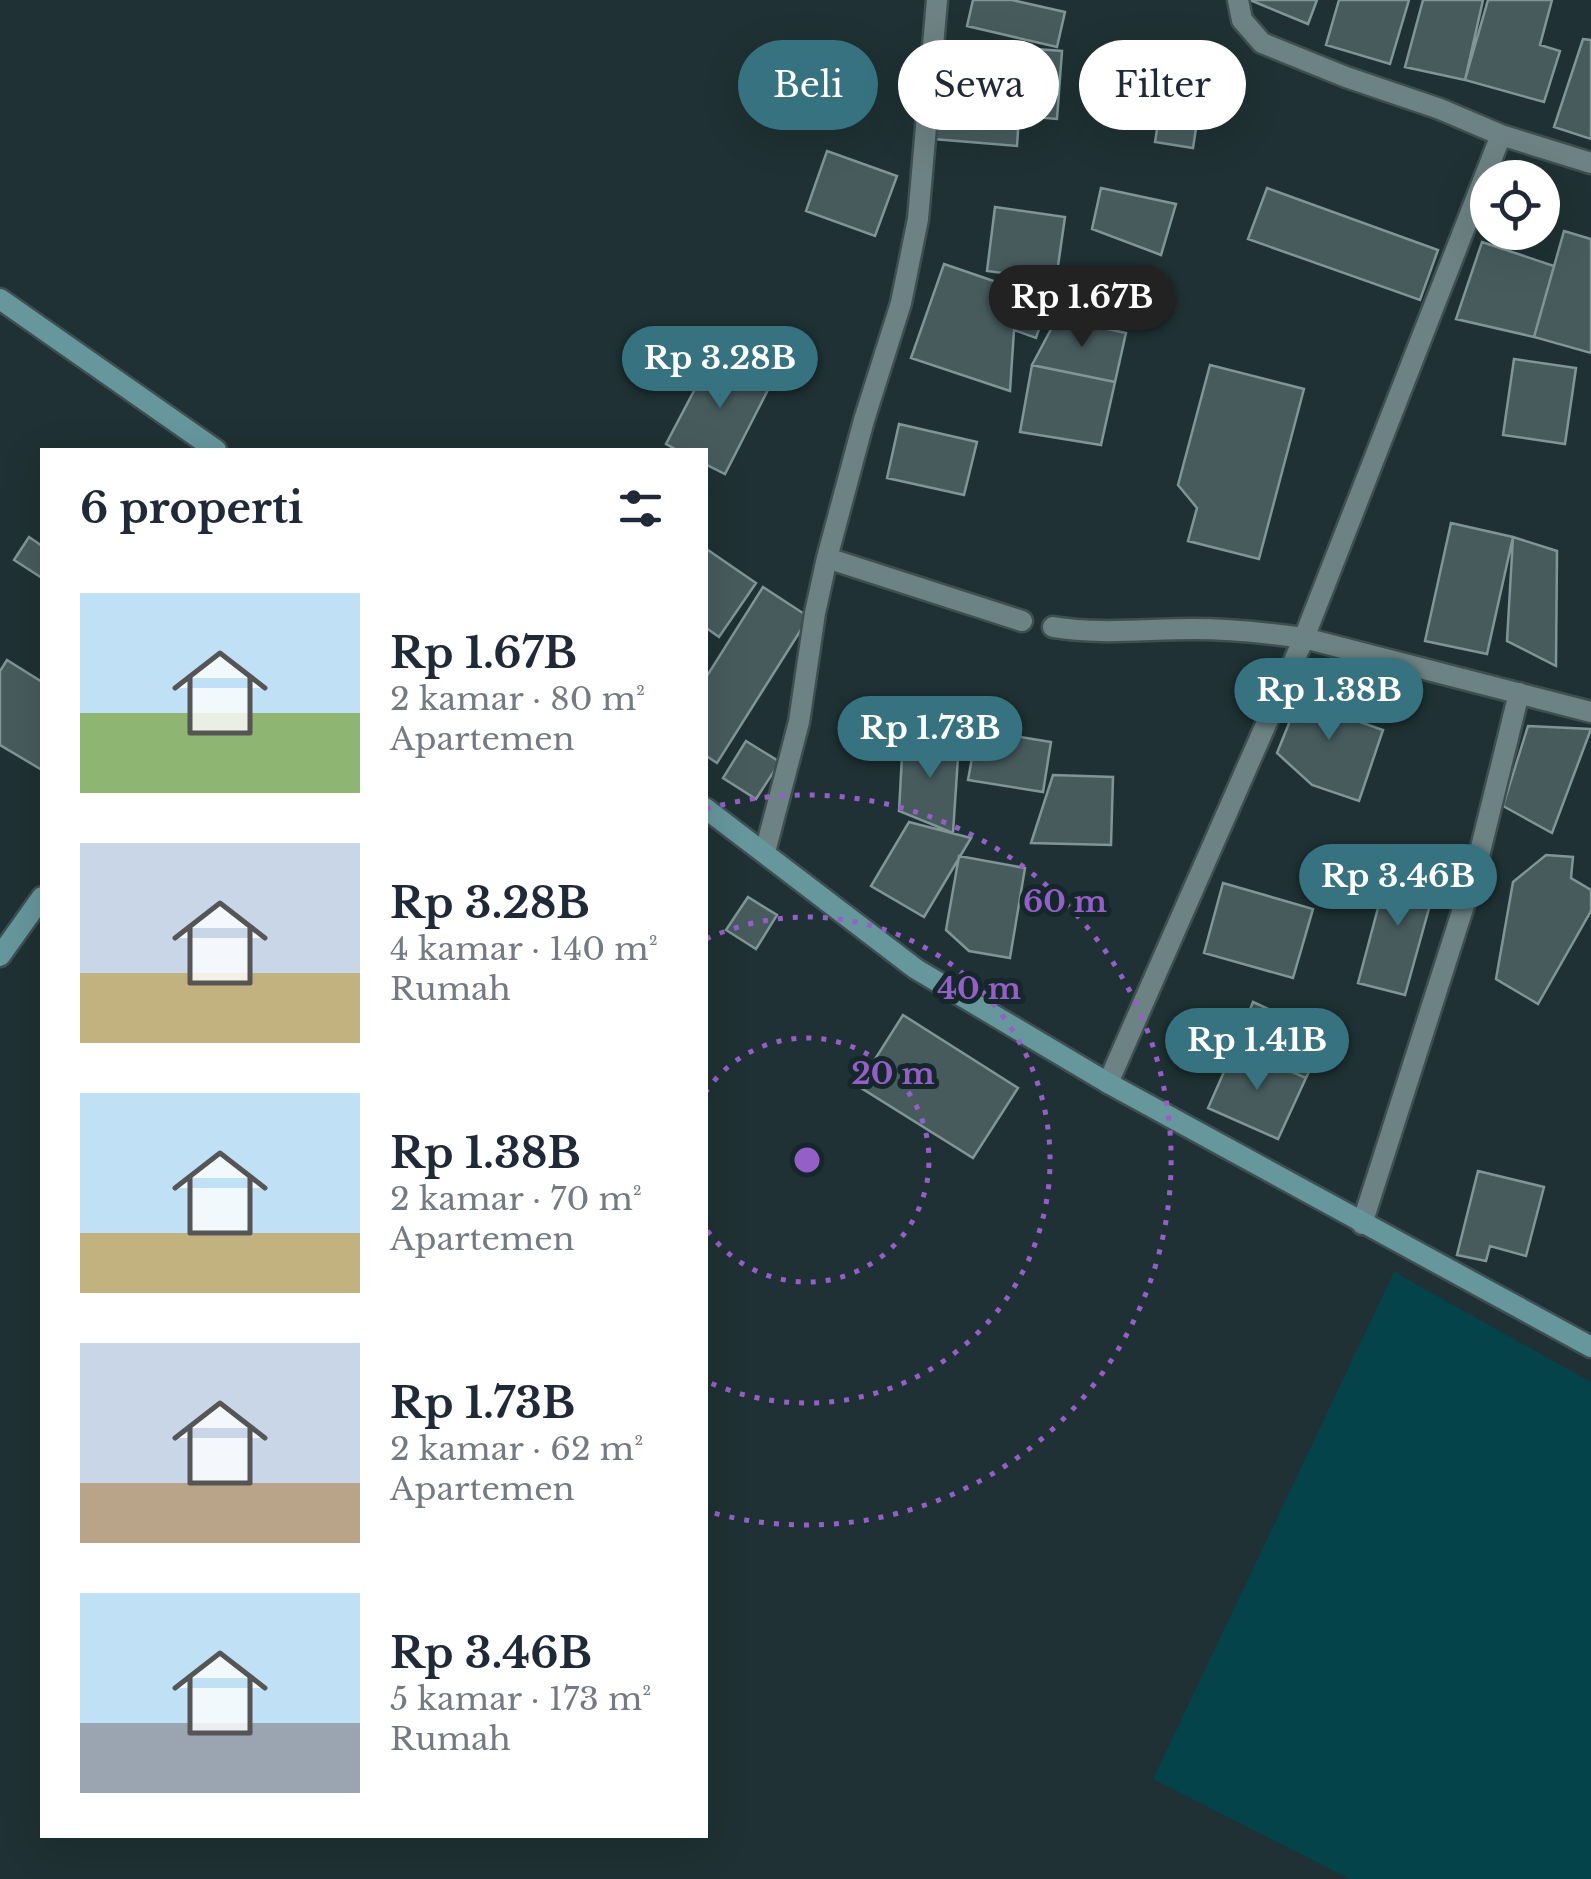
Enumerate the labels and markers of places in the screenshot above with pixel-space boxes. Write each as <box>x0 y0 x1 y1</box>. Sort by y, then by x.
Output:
pin: Rp 1.67B <box>979 265 1185 350</box>
pin: Rp 3.28B <box>617 326 823 411</box>
pin: Rp 1.38B <box>1226 658 1432 743</box>
pin: Rp 1.73B <box>827 696 1033 781</box>
pin: Rp 3.46B <box>1295 844 1501 929</box>
pin: Rp 1.41B <box>1154 1008 1360 1093</box>
centre of rings <box>789 1142 825 1178</box>

